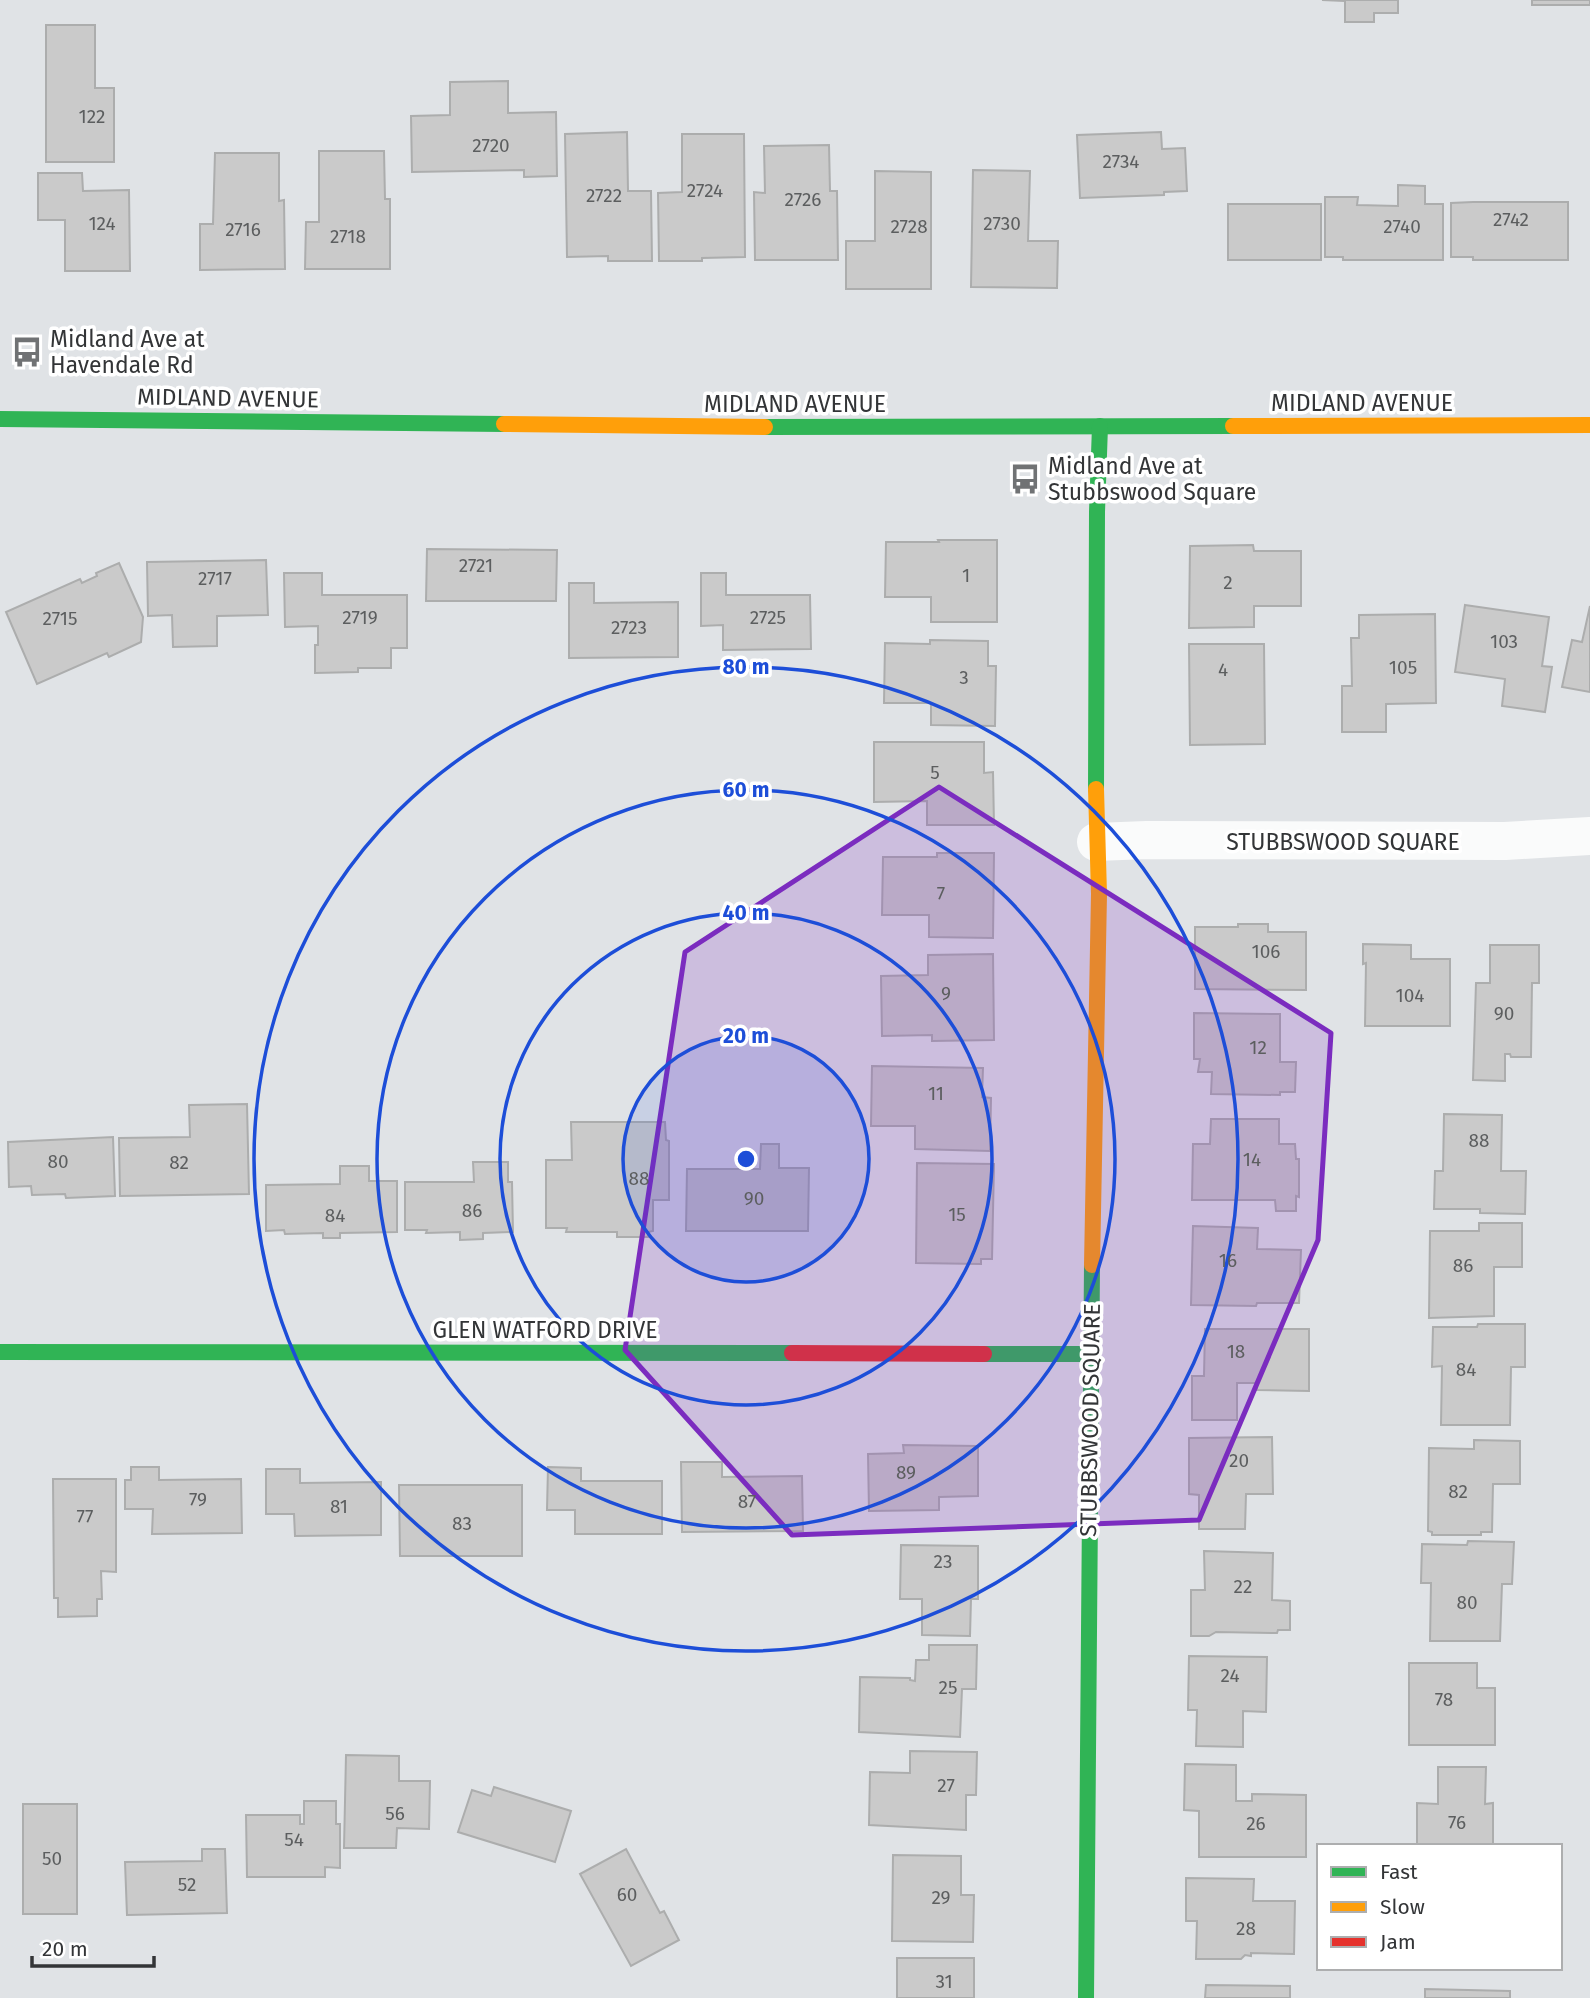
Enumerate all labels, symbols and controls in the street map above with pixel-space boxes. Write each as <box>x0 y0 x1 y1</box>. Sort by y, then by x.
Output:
house number: 122 <box>78 105 106 128</box>
house number: 2720 <box>472 134 510 157</box>
house number: 2734 <box>1103 150 1139 173</box>
house number: 2724 <box>687 179 723 202</box>
house number: 2722 <box>586 184 622 207</box>
house number: 2726 <box>785 188 821 211</box>
house number: 2742 <box>1493 208 1529 231</box>
house number: 124 <box>88 212 116 235</box>
house number: 2730 <box>983 212 1021 235</box>
house number: 2728 <box>890 215 928 238</box>
house number: 2740 <box>1383 215 1421 238</box>
house number: 2716 <box>225 218 261 241</box>
house number: 2718 <box>330 225 366 248</box>
place label: Midland Ave at Havendale Rd <box>50 325 205 379</box>
bus stop icon: Midland Ave at Havendale Rd <box>10 335 44 369</box>
street label: MIDLAND AVENUE <box>137 382 319 414</box>
street label: MIDLAND AVENUE <box>1271 389 1453 417</box>
street label: MIDLAND AVENUE <box>704 390 886 418</box>
place label: Midland Ave at Stubbswood Square <box>1048 452 1256 506</box>
bus stop icon: Midland Ave at Stubbswood Square <box>1008 462 1042 496</box>
house number: 2721 <box>459 554 493 577</box>
house number: 1 <box>962 564 970 587</box>
house number: 2717 <box>198 567 232 590</box>
house number: 2 <box>1223 571 1233 594</box>
house number: 2719 <box>342 606 378 629</box>
house number: 2725 <box>750 606 786 629</box>
house number: 2715 <box>42 607 78 630</box>
house number: 2723 <box>611 616 647 639</box>
house number: 103 <box>1490 630 1518 653</box>
text: 80 m <box>722 654 770 680</box>
house number: 105 <box>1389 656 1417 679</box>
house number: 4 <box>1218 658 1228 681</box>
house number: 3 <box>959 666 969 689</box>
house number: 5 <box>930 761 940 784</box>
text: 60 m <box>723 777 769 803</box>
street label: STUBBSWOOD SQUARE <box>1226 828 1460 856</box>
house number: 7 <box>937 882 945 905</box>
text: 40 m <box>723 900 769 926</box>
house number: 106 <box>1252 940 1280 963</box>
house number: 9 <box>941 982 951 1005</box>
house number: 104 <box>1396 984 1424 1007</box>
house number: 90 <box>1494 1002 1514 1025</box>
text: 20 m <box>723 1023 769 1049</box>
house number: 12 <box>1249 1036 1267 1059</box>
house number: 11 <box>928 1082 944 1105</box>
house number: 88 <box>1469 1129 1489 1152</box>
centre of rings <box>734 1147 758 1171</box>
house number: 14 <box>1243 1148 1261 1171</box>
house number: 80 <box>47 1150 69 1173</box>
house number: 82 <box>169 1151 189 1174</box>
house number: 88 <box>629 1167 649 1190</box>
house number: 90 <box>744 1187 764 1210</box>
house number: 86 <box>462 1199 482 1222</box>
house number: 15 <box>948 1203 966 1226</box>
house number: 84 <box>325 1204 345 1227</box>
house number: 16 <box>1219 1249 1237 1272</box>
house number: 86 <box>1453 1254 1473 1277</box>
street label: STUBBSWOOD SQUARE <box>1074 1303 1106 1537</box>
street label: GLEN WATFORD DRIVE <box>432 1316 658 1344</box>
house number: 18 <box>1227 1340 1245 1363</box>
house number: 84 <box>1456 1358 1476 1381</box>
house number: 20 <box>1229 1449 1249 1472</box>
house number: 89 <box>896 1461 916 1484</box>
house number: 82 <box>1448 1480 1468 1503</box>
house number: 79 <box>189 1488 207 1511</box>
house number: 87 <box>738 1490 756 1513</box>
house number: 81 <box>330 1495 348 1518</box>
house number: 77 <box>77 1505 93 1528</box>
house number: 83 <box>452 1512 472 1535</box>
house number: 23 <box>934 1550 952 1573</box>
house number: 22 <box>1234 1575 1252 1598</box>
house number: 80 <box>1456 1591 1478 1614</box>
house number: 24 <box>1220 1664 1240 1687</box>
house number: 25 <box>939 1676 957 1699</box>
house number: 78 <box>1435 1688 1453 1711</box>
house number: 27 <box>937 1774 955 1797</box>
house number: 56 <box>385 1802 405 1825</box>
house number: 76 <box>1448 1811 1466 1834</box>
house number: 26 <box>1246 1812 1266 1835</box>
house number: 54 <box>284 1828 304 1851</box>
legend <box>1317 1844 1562 1970</box>
house number: 50 <box>42 1847 62 1870</box>
text: Fast <box>1380 1859 1418 1885</box>
house number: 52 <box>178 1873 196 1896</box>
house number: 60 <box>617 1883 637 1906</box>
house number: 29 <box>931 1886 951 1909</box>
text: Slow <box>1380 1894 1425 1920</box>
house number: 28 <box>1236 1917 1256 1940</box>
scale bar <box>32 1924 154 1968</box>
text: Jam <box>1380 1929 1416 1955</box>
text: 20 m <box>42 1936 88 1962</box>
house number: 31 <box>935 1970 953 1993</box>

